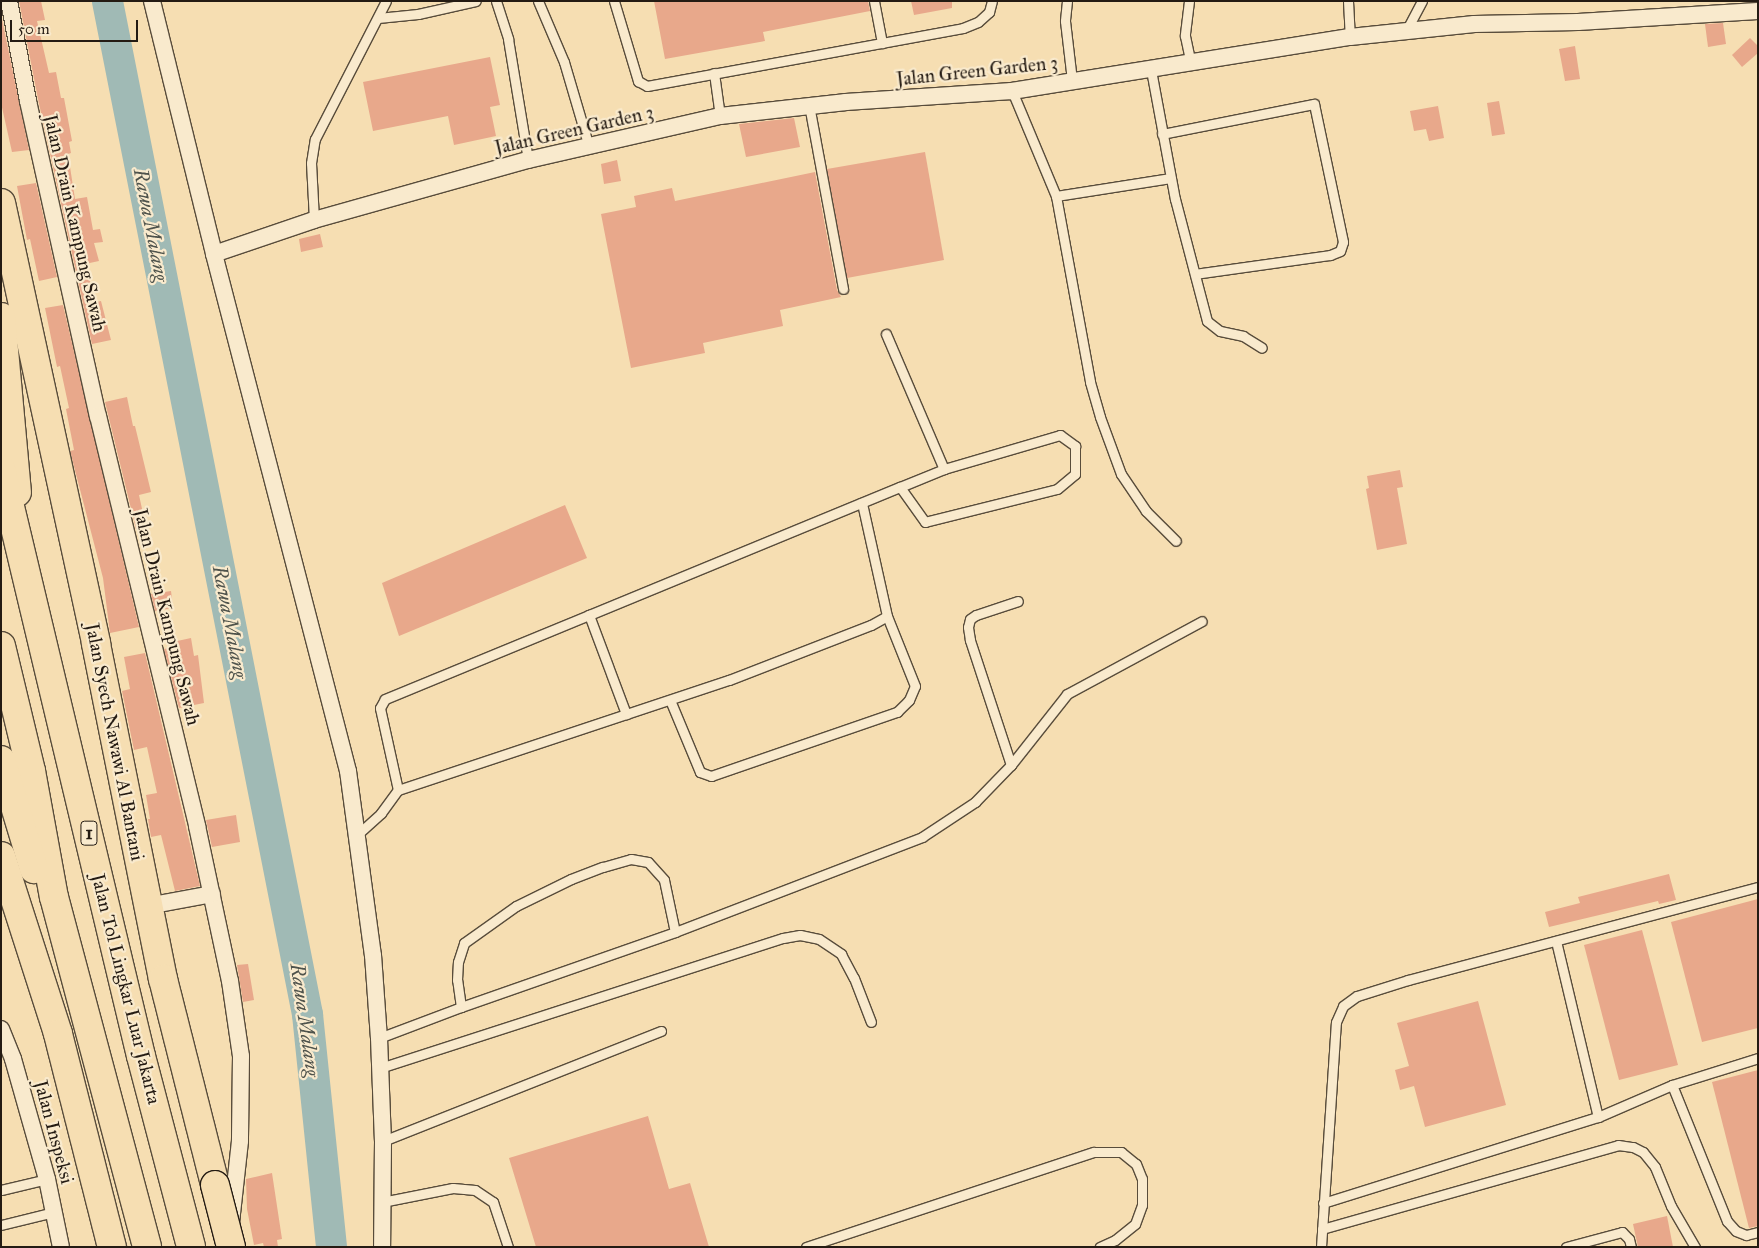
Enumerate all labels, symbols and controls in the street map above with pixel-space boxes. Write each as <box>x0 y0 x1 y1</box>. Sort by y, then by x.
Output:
scale bar <box>12 10 140 42</box>
text: 50 m <box>18 20 50 38</box>
street label: Jalan Green Garden 3 <box>895 51 1059 91</box>
street label: Jalan Green Garden 3 <box>492 101 656 159</box>
street label: Jalan Drain Kampung Sawah <box>39 112 111 334</box>
water label: Rawa Malang <box>128 167 174 283</box>
street label: Jalan Drain Kampung Sawah <box>129 506 205 728</box>
water label: Rawa Malang <box>207 564 253 680</box>
street label: Jalan Syech Nawawi Al Bantani <box>81 621 149 863</box>
road number: 1 <box>80 818 98 848</box>
street label: Jalan Tol Lingkar Luar Jakarta <box>86 871 166 1107</box>
water label: Rawa Malang <box>285 962 325 1078</box>
street label: Jalan Inspeksi <box>29 1078 79 1186</box>

